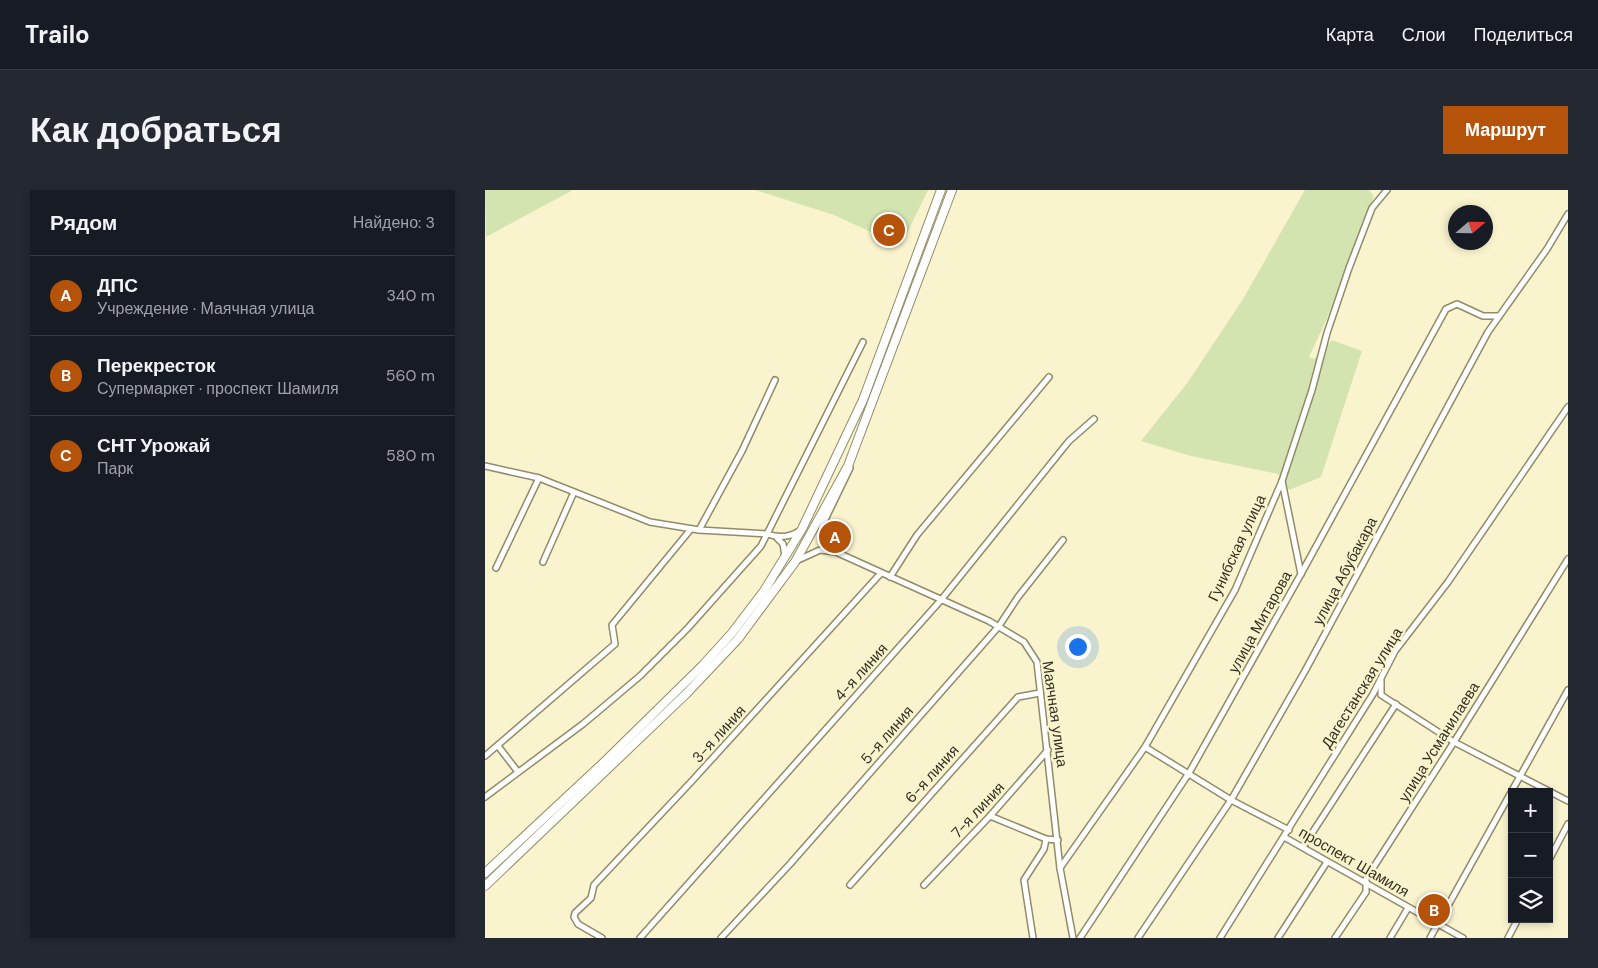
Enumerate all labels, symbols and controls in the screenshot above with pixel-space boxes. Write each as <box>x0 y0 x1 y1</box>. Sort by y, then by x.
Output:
text: Trailo <box>25 19 90 50</box>
text: Карта <box>1326 23 1374 47</box>
text: Слои <box>1402 23 1446 47</box>
text: Поделиться <box>1474 23 1573 47</box>
button: Маршрут <box>1443 106 1568 154</box>
text: Как добраться <box>30 107 282 153</box>
north arrow <box>1448 205 1493 250</box>
text: Рядом <box>50 209 117 237</box>
pin: C <box>873 211 905 249</box>
text: Найдено: 3 <box>353 212 435 233</box>
text: ДПС <box>97 273 138 298</box>
text: A <box>60 285 72 306</box>
text: 340 m <box>386 285 435 306</box>
text: Учреждение · Маячная улица <box>97 298 314 319</box>
text: Перекресток <box>97 353 216 378</box>
text: B <box>61 365 71 386</box>
text: 560 m <box>386 365 435 386</box>
text: Супермаркет · проспект Шамиля <box>97 378 339 399</box>
text: СНТ Урожай <box>97 433 211 458</box>
text: C <box>60 445 72 466</box>
text: 580 m <box>386 445 435 466</box>
text: Парк <box>97 458 133 479</box>
street label: Гунибская улица <box>1203 491 1271 605</box>
street label: улица Абубакара <box>1308 513 1382 629</box>
pin: A <box>819 518 851 556</box>
street label: улица Митарова <box>1224 567 1297 677</box>
street label: Дагестанская улица <box>1317 623 1408 752</box>
your location <box>1065 634 1091 660</box>
street label: 4-я линия <box>830 639 892 705</box>
street label: Маячная улица <box>1038 660 1072 769</box>
street label: улица Усманилаева <box>1394 678 1484 806</box>
street label: 3-я линия <box>688 701 750 767</box>
street label: 5-я линия <box>856 702 918 768</box>
street label: 6-я линия <box>901 741 963 807</box>
street label: 7-я линия <box>947 778 1009 842</box>
map controls <box>1508 788 1553 923</box>
button: + <box>1508 788 1553 833</box>
street label: проспект Шамиля <box>1295 822 1413 902</box>
button: − <box>1508 833 1553 878</box>
button: layers <box>1508 878 1553 923</box>
pin: B <box>1418 891 1450 929</box>

